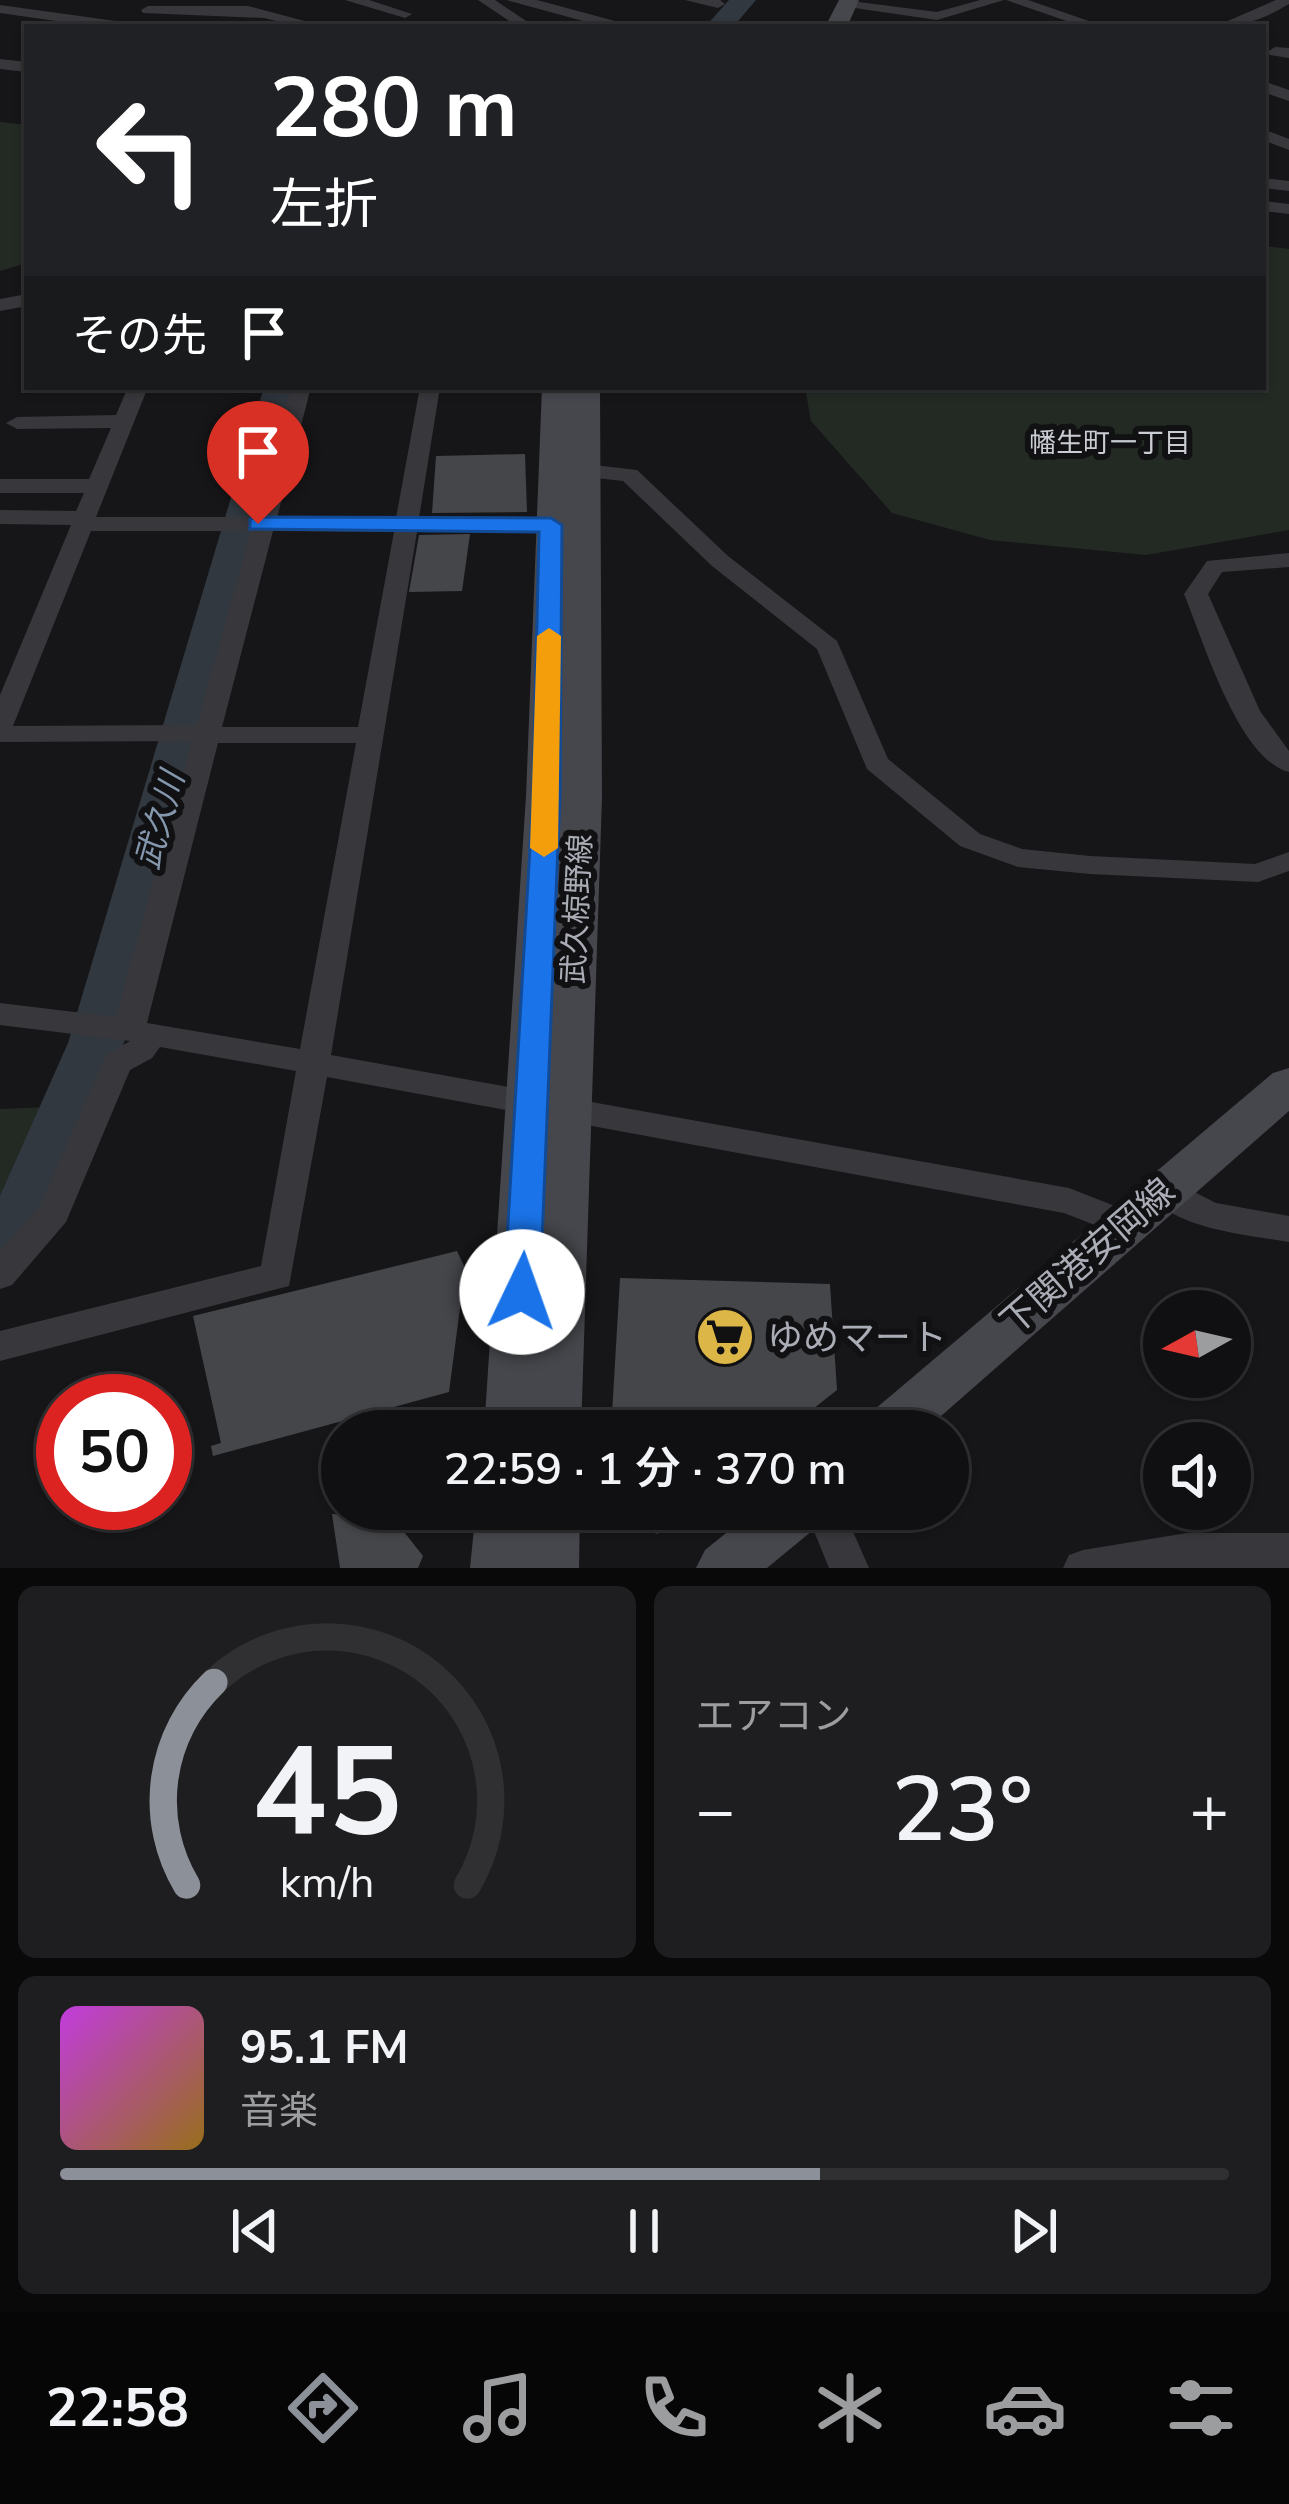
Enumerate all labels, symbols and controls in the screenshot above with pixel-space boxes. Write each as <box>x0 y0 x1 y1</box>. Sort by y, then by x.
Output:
text: 280 m <box>270 51 518 166</box>
icon: left <box>72 72 228 228</box>
text: 左折 <box>270 168 378 242</box>
icon: arrive <box>231 300 297 366</box>
text: その先 <box>72 306 207 367</box>
pin <box>207 401 309 524</box>
icon: arrive <box>225 419 291 485</box>
district label: 幡生町一丁目 <box>1029 425 1191 462</box>
water label: 武久川 <box>125 764 197 874</box>
street label: 武久椋野線 <box>553 833 602 985</box>
street label: 下関港安岡線 <box>990 1168 1186 1346</box>
position arrow <box>459 1229 585 1355</box>
north arrow <box>1143 1290 1251 1398</box>
map controls <box>1143 1290 1251 1530</box>
supermarket icon: ゆめマート <box>694 1306 756 1368</box>
place label: ゆめマート <box>767 1314 947 1363</box>
speed limit sign: 50 <box>36 1374 192 1530</box>
button: sound <box>1143 1422 1251 1530</box>
text: 22:59 · 1 分 · 370 m <box>444 1439 846 1500</box>
text: エアコン <box>696 1690 852 1743</box>
text: 45 <box>252 1708 402 1878</box>
text: 23° <box>891 1749 1033 1872</box>
text: − <box>696 1766 735 1856</box>
text: + <box>1189 1766 1229 1856</box>
text: km/h <box>279 1854 374 1912</box>
text: 95.1 FM <box>240 2018 409 2079</box>
text: 音楽 <box>240 2085 318 2138</box>
icon: previous <box>222 2198 288 2264</box>
icon: pause <box>611 2198 677 2264</box>
icon: next <box>1001 2198 1067 2264</box>
icon: directions <box>281 2366 365 2450</box>
icon: music <box>456 2366 540 2450</box>
icon: phone <box>632 2366 716 2450</box>
icon: climate <box>808 2366 892 2450</box>
icon: car <box>983 2366 1067 2450</box>
icon: filters <box>1159 2366 1243 2450</box>
text: 22:58 <box>46 2371 189 2445</box>

